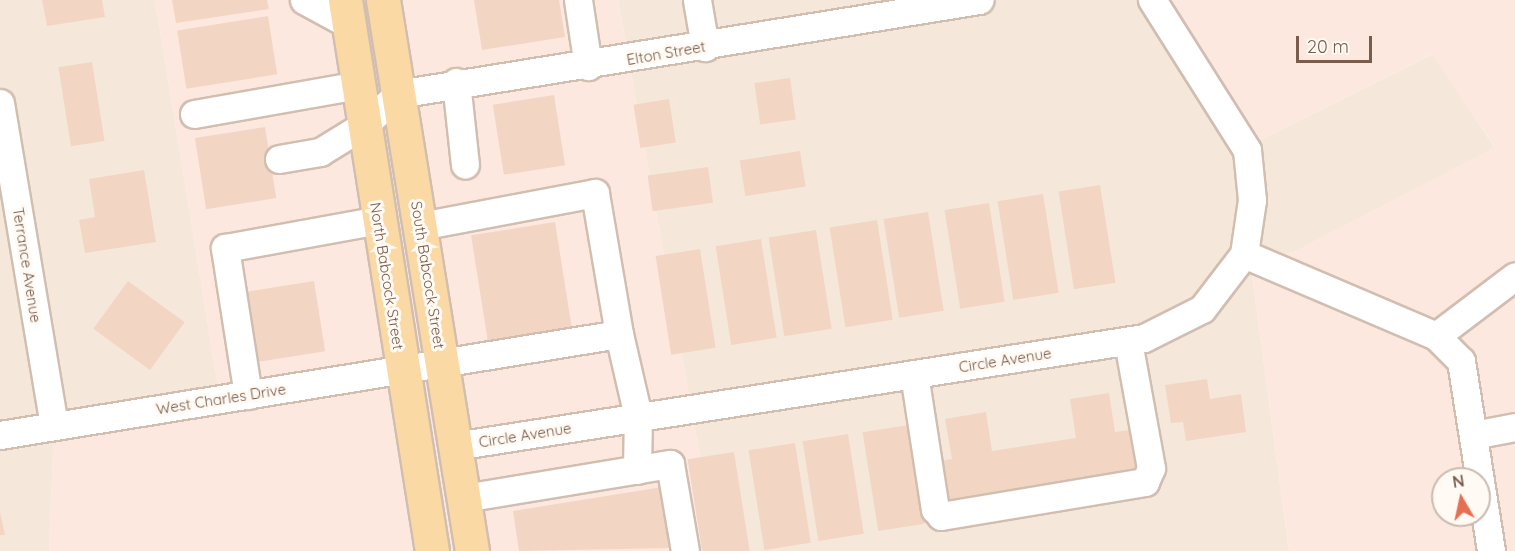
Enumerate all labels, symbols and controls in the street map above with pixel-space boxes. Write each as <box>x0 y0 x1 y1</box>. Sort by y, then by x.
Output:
scale bar <box>1299 24 1376 62</box>
text: 20 m <box>1307 35 1349 58</box>
street label: Elton Street <box>625 37 707 69</box>
street label: South Babcock Street <box>407 200 449 350</box>
street label: North Babcock Street <box>366 201 408 351</box>
street label: Terrance Avenue <box>9 206 45 324</box>
street label: Circle Avenue <box>957 344 1053 376</box>
street label: West Charles Drive <box>155 380 287 418</box>
street label: Circle Avenue <box>477 419 573 451</box>
north arrow <box>1431 467 1491 527</box>
text: N <box>1451 470 1466 492</box>

